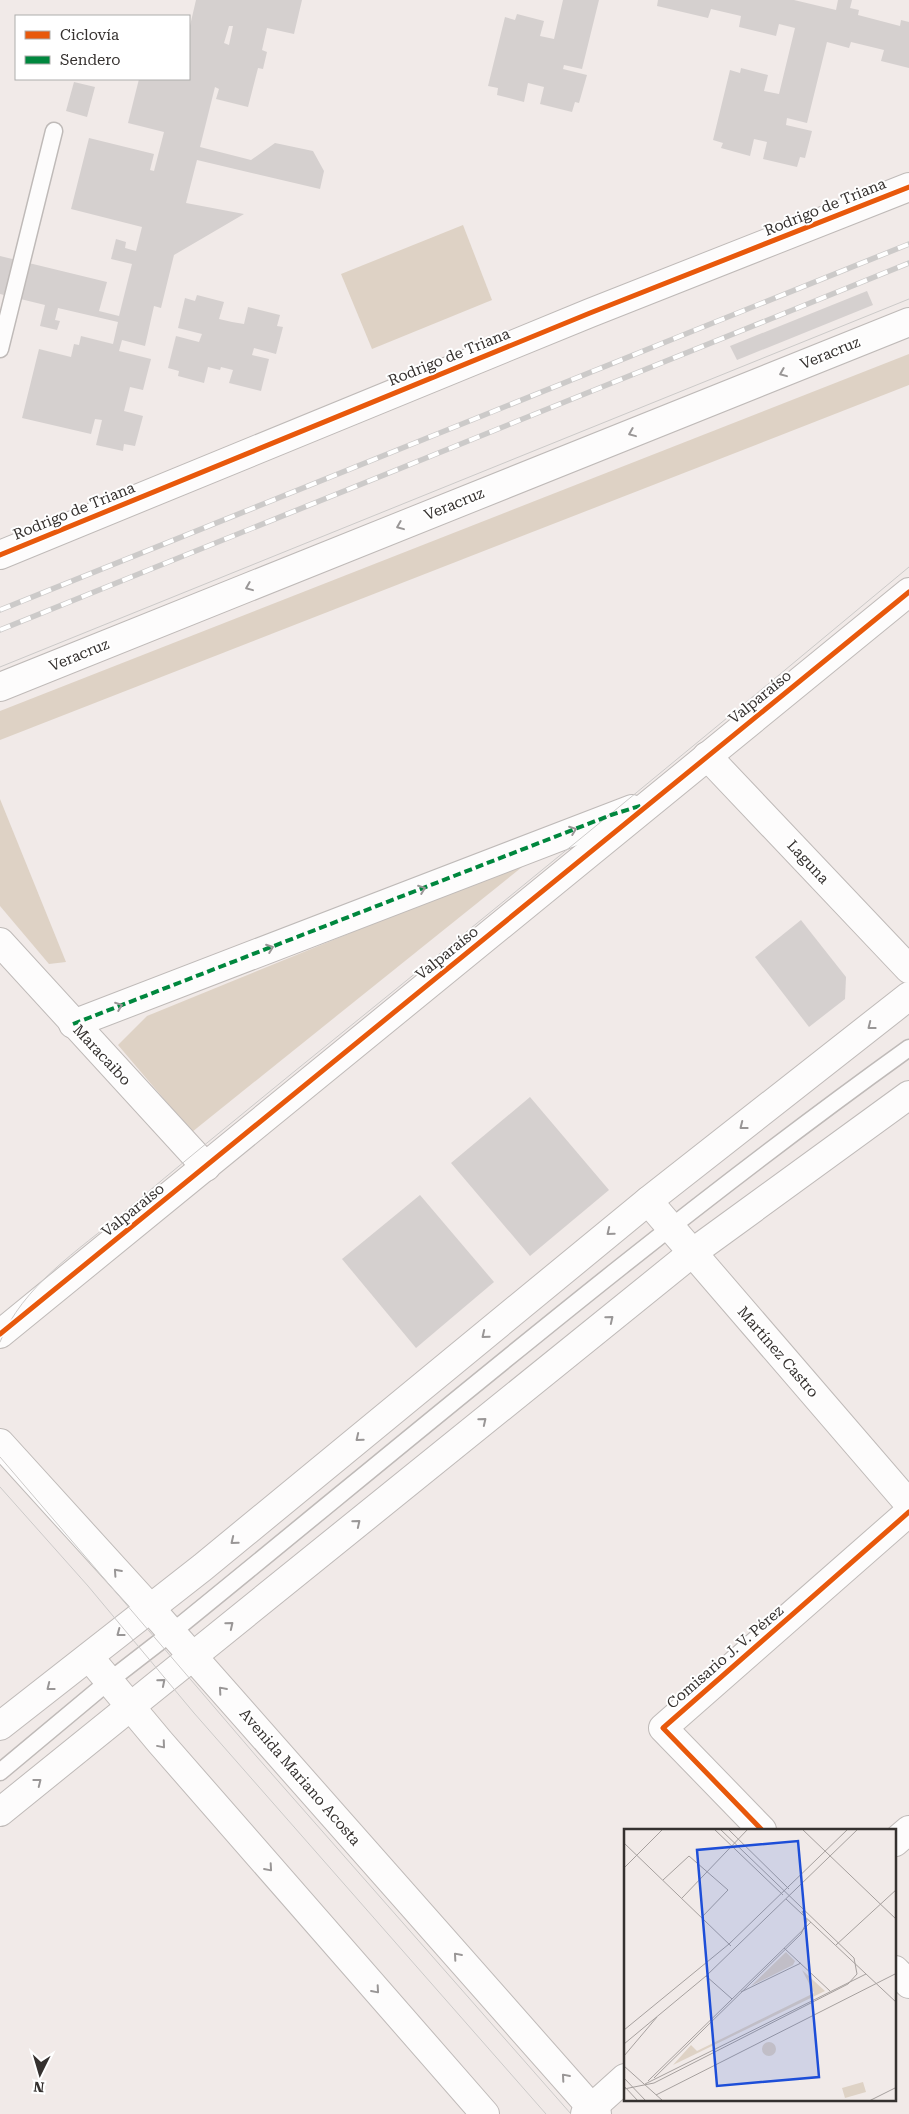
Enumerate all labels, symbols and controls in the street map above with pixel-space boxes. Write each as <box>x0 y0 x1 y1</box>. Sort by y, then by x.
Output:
legend <box>15 15 190 80</box>
text: Ciclovía <box>60 26 119 44</box>
text: Sendero <box>60 51 121 69</box>
street label: Rodrigo de Triana <box>762 174 888 240</box>
street label: Rodrigo de Triana <box>386 324 512 390</box>
street label: Veracruz <box>797 333 863 373</box>
one-way arrow <box>779 367 787 377</box>
one-way arrow <box>628 427 637 437</box>
street label: Rodrigo de Triana <box>11 478 137 544</box>
street label: Veracruz <box>421 484 487 524</box>
one-way arrow <box>396 520 405 531</box>
one-way arrow <box>245 581 254 591</box>
street label: Veracruz <box>46 635 112 675</box>
street label: Valparaíso <box>725 666 795 728</box>
one-way arrow <box>568 826 577 836</box>
street label: Laguna <box>783 836 833 888</box>
one-way arrow <box>417 885 426 895</box>
street label: Valparaíso <box>412 922 482 984</box>
one-way arrow <box>265 943 274 954</box>
one-way arrow <box>114 1002 123 1012</box>
one-way arrow <box>867 1020 877 1029</box>
street label: Maracaibo <box>69 1021 135 1089</box>
one-way arrow <box>740 1121 749 1129</box>
street label: Valparaíso <box>98 1179 168 1241</box>
one-way arrow <box>607 1226 616 1235</box>
street label: Martínez Castro <box>734 1303 822 1401</box>
one-way arrow <box>604 1317 613 1325</box>
one-way arrow <box>482 1329 491 1337</box>
one-way arrow <box>477 1419 486 1427</box>
one-way arrow <box>356 1433 365 1442</box>
one-way arrow <box>351 1521 360 1529</box>
one-way arrow <box>231 1536 240 1544</box>
one-way arrow <box>114 1569 123 1578</box>
street label: Comisario J. V. Pérez <box>663 1602 787 1712</box>
one-way arrow <box>224 1623 233 1631</box>
one-way arrow <box>116 1627 126 1636</box>
one-way arrow <box>156 1679 165 1687</box>
one-way arrow <box>47 1681 56 1689</box>
one-way arrow <box>219 1686 228 1695</box>
street label: Avenida Mariano Acosta <box>236 1705 364 1849</box>
one-way arrow <box>157 1740 166 1749</box>
one-way arrow <box>32 1779 42 1788</box>
inset map <box>624 1829 896 2102</box>
one-way arrow <box>264 1862 273 1871</box>
one-way arrow <box>454 1952 463 1961</box>
one-way arrow <box>371 1984 379 1993</box>
north arrow <box>15 2049 65 2099</box>
one-way arrow <box>562 2074 571 2083</box>
text: N <box>33 2078 45 2095</box>

